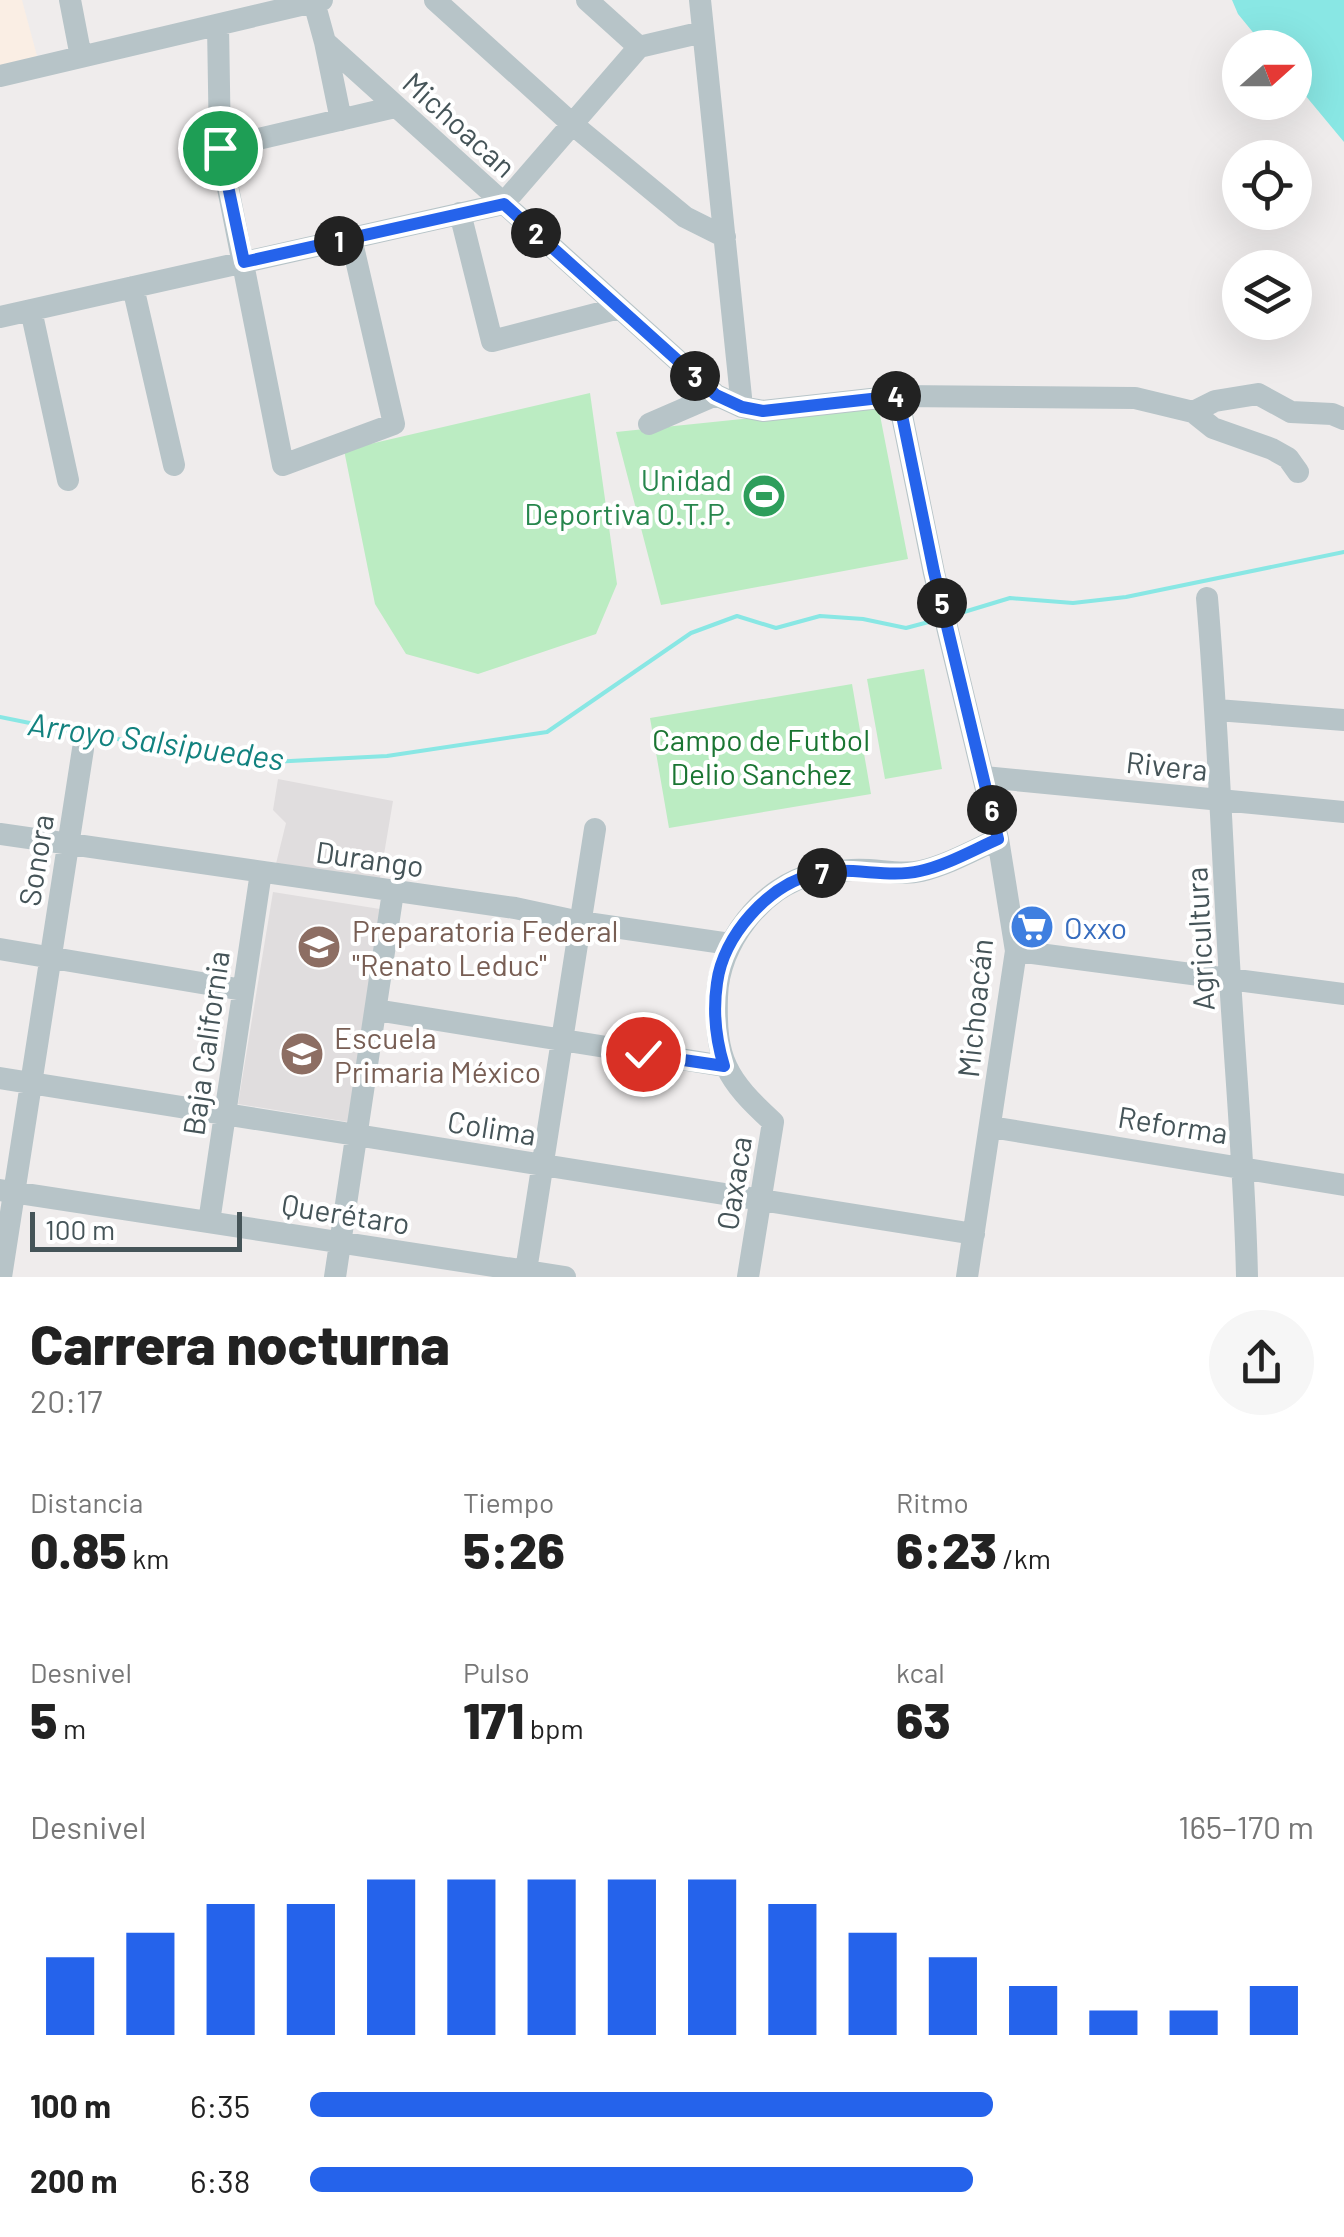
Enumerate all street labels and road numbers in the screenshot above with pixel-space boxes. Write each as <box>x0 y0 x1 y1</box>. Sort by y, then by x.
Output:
street label: Michoacan <box>396 64 524 184</box>
street label: Rivera <box>1124 743 1210 787</box>
street label: Sonora <box>10 812 60 908</box>
street label: Durango <box>314 833 426 883</box>
street label: Agricultura <box>1177 866 1221 1012</box>
street label: Michoacán <box>949 937 999 1079</box>
street label: Baja California <box>174 948 236 1138</box>
street label: Reforma <box>1115 1098 1231 1150</box>
street label: Colima <box>445 1102 539 1152</box>
street label: Oaxaca <box>708 1134 758 1232</box>
street label: Querétaro <box>279 1185 413 1241</box>

